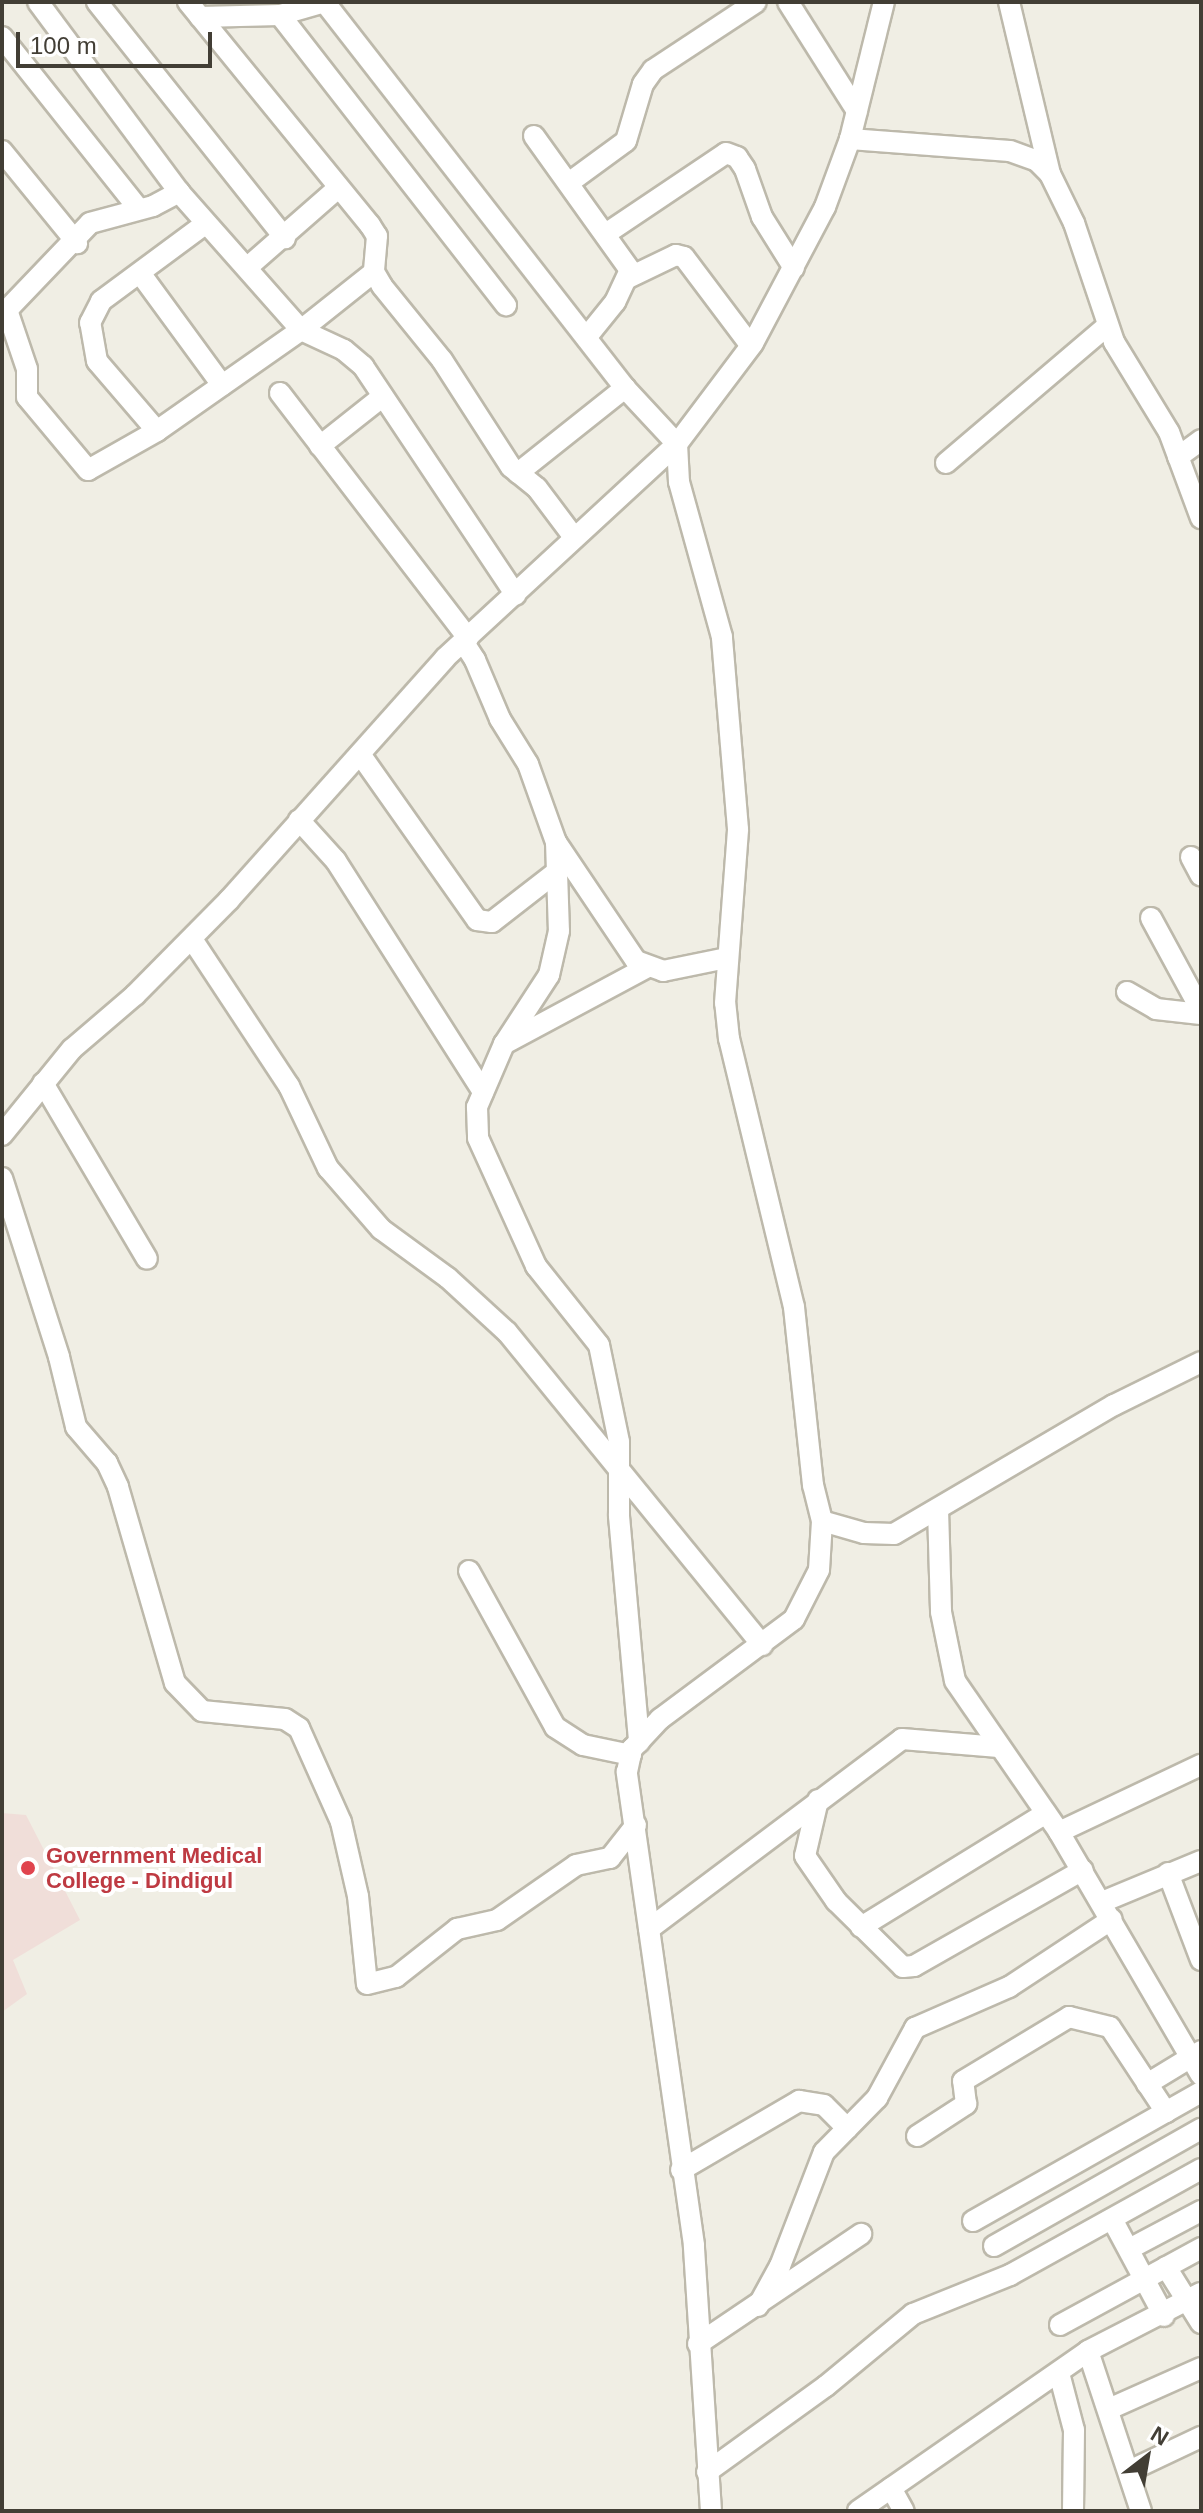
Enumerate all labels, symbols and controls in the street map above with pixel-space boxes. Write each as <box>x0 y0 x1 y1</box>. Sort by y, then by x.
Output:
scale bar <box>20 16 216 66</box>
text: 100 m <box>30 32 97 59</box>
place label: Government Medical College - Dindigul <box>46 1842 262 1894</box>
marker: Government Medical College - Dindigul <box>17 1857 39 1879</box>
north arrow <box>1107 2417 1187 2497</box>
text: N <box>1146 2421 1173 2451</box>

